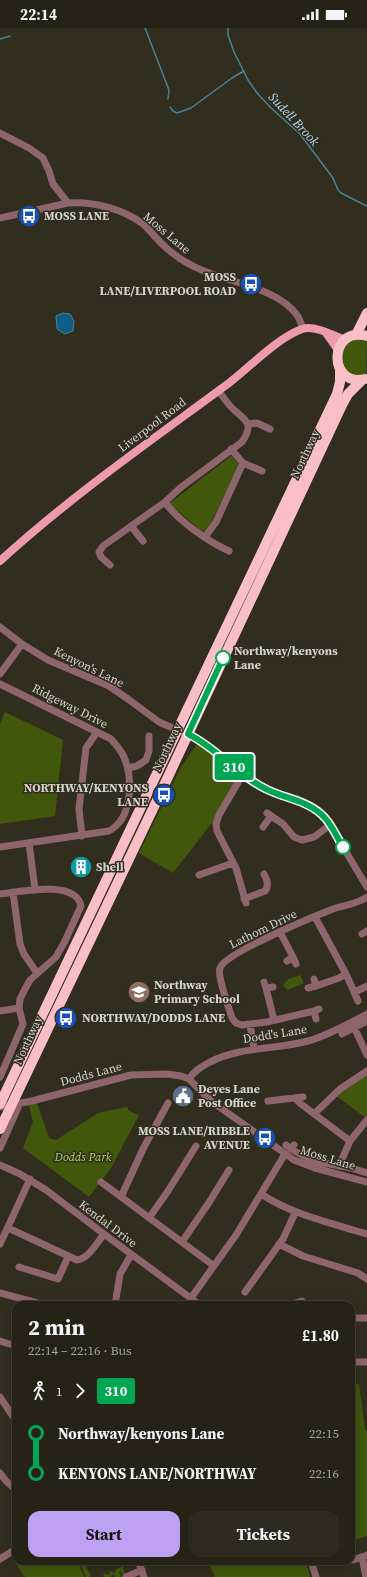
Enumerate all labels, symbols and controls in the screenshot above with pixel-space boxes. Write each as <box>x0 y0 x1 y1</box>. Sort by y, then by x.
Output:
text: 22:14 <box>20 4 57 25</box>
water label: Sudell Brook <box>265 89 324 150</box>
bus stop icon: MOSS LANE <box>16 203 42 229</box>
place label: MOSS LANE <box>44 208 109 224</box>
street label: Moss Lane <box>140 209 194 257</box>
place label: MOSS LANE/LIVERPOOL ROAD <box>99 269 237 299</box>
bus stop icon: MOSS LANE/LIVERPOOL ROAD <box>238 271 264 297</box>
street label: Liverpool Road <box>115 394 189 456</box>
street label: Northway <box>287 426 324 481</box>
street label: Kenyon's Lane <box>51 643 127 691</box>
place label: Northway/kenyons Lane <box>234 643 338 673</box>
marker: Northway/kenyons Lane <box>215 650 231 666</box>
street label: Ridgeway Drive <box>29 680 111 732</box>
street label: Northway <box>149 719 186 774</box>
line badge: 310 <box>211 754 257 780</box>
text: 310 <box>223 757 245 777</box>
place label: NORTHWAY/KENYONS LANE <box>24 780 148 810</box>
bus stop icon: NORTHWAY/KENYONS LANE <box>151 782 177 808</box>
unlabelled marker <box>335 839 351 855</box>
building icon: Shell <box>68 854 94 880</box>
place label: Shell <box>96 859 124 875</box>
street label: Lathom Drive <box>226 906 300 952</box>
place label: Northway Primary School <box>154 977 240 1007</box>
school or university icon: Northway Primary School <box>126 979 152 1005</box>
bus stop icon: NORTHWAY/DODDS LANE <box>53 1005 79 1031</box>
place label: NORTHWAY/DODDS LANE <box>82 1010 225 1026</box>
street label: Northway <box>10 1012 47 1067</box>
street label: Dodd's Lane <box>242 1021 308 1047</box>
street label: Dodds Lane <box>58 1058 124 1090</box>
place label: Deyes Lane Post Office <box>198 1081 260 1111</box>
public building icon: Deyes Lane Post Office <box>170 1083 196 1109</box>
place label: MOSS LANE/RIBBLE AVENUE <box>138 1123 250 1153</box>
bus stop icon: MOSS LANE/RIBBLE AVENUE <box>252 1125 278 1151</box>
street label: Moss Lane <box>298 1142 358 1174</box>
park label: Dodds Park <box>54 1149 112 1165</box>
street label: Kendal Drive <box>76 1197 140 1251</box>
text: 2 min <box>28 1312 85 1342</box>
text: £1.80 <box>302 1325 339 1346</box>
text: 22:14 – 22:16 · Bus <box>28 1342 132 1359</box>
icon: walk <box>28 1380 50 1402</box>
icon: forward <box>69 1380 91 1402</box>
text: 310 <box>105 1381 127 1401</box>
text: 1 <box>56 1383 63 1400</box>
text: Northway/kenyons Lane <box>58 1423 224 1444</box>
text: 22:15 <box>309 1425 339 1442</box>
text: KENYONS LANE/NORTHWAY <box>58 1463 256 1484</box>
text: 22:16 <box>309 1465 339 1482</box>
button: Start <box>28 1511 180 1557</box>
button: Tickets <box>188 1511 339 1557</box>

